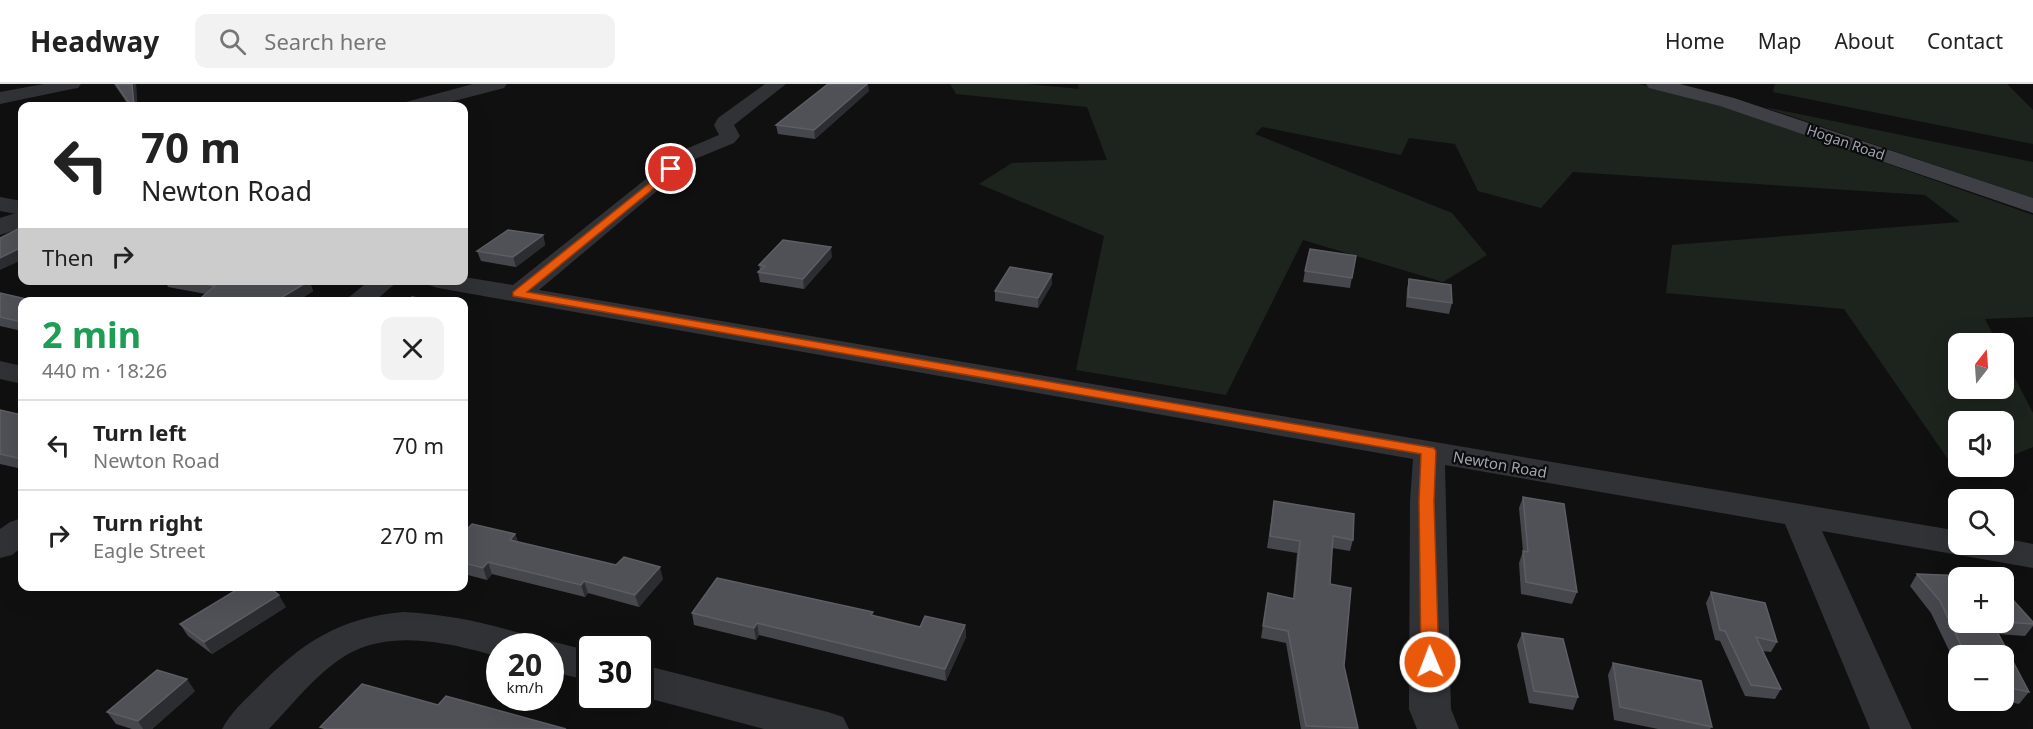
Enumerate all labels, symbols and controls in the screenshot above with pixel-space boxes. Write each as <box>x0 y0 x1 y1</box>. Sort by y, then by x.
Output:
search box <box>195 14 615 68</box>
text: Headway <box>30 22 159 60</box>
icon: search <box>216 25 249 58</box>
text: Search here <box>264 26 387 56</box>
text: Home <box>1665 27 1725 55</box>
text: Map <box>1758 27 1801 55</box>
text: About <box>1834 27 1894 55</box>
text: Contact <box>1927 27 2003 55</box>
text: 70 m <box>141 118 241 175</box>
street label: Hogan Road <box>1804 120 1888 164</box>
icon: left <box>42 126 120 204</box>
pin <box>645 143 696 194</box>
icon: arrive <box>654 152 687 185</box>
text: Newton Road <box>141 172 312 209</box>
icon: right <box>106 240 139 273</box>
text: Then <box>42 242 94 272</box>
text: 2 min <box>42 310 141 359</box>
button: close <box>381 317 444 380</box>
north arrow <box>1948 333 2014 399</box>
map controls <box>1948 333 2014 711</box>
text: 440 m · 18:26 <box>42 357 167 384</box>
button: sound <box>1948 411 2014 477</box>
text: Turn left <box>93 417 187 447</box>
icon: left <box>42 429 75 462</box>
text: 70 m <box>393 430 444 460</box>
street label: Newton Road <box>1451 446 1549 482</box>
text: Newton Road <box>93 447 220 474</box>
button: search <box>1948 489 2014 555</box>
text: Turn right <box>93 507 203 537</box>
icon: right <box>42 519 75 552</box>
text: 270 m <box>380 520 444 550</box>
text: Eagle Street <box>93 537 205 564</box>
button: + <box>1948 567 2014 633</box>
position arrow <box>1398 630 1462 694</box>
speed limit sign: 30 <box>576 633 654 711</box>
text: 20 <box>508 644 542 685</box>
button: − <box>1948 645 2014 711</box>
text: km/h <box>507 677 543 697</box>

